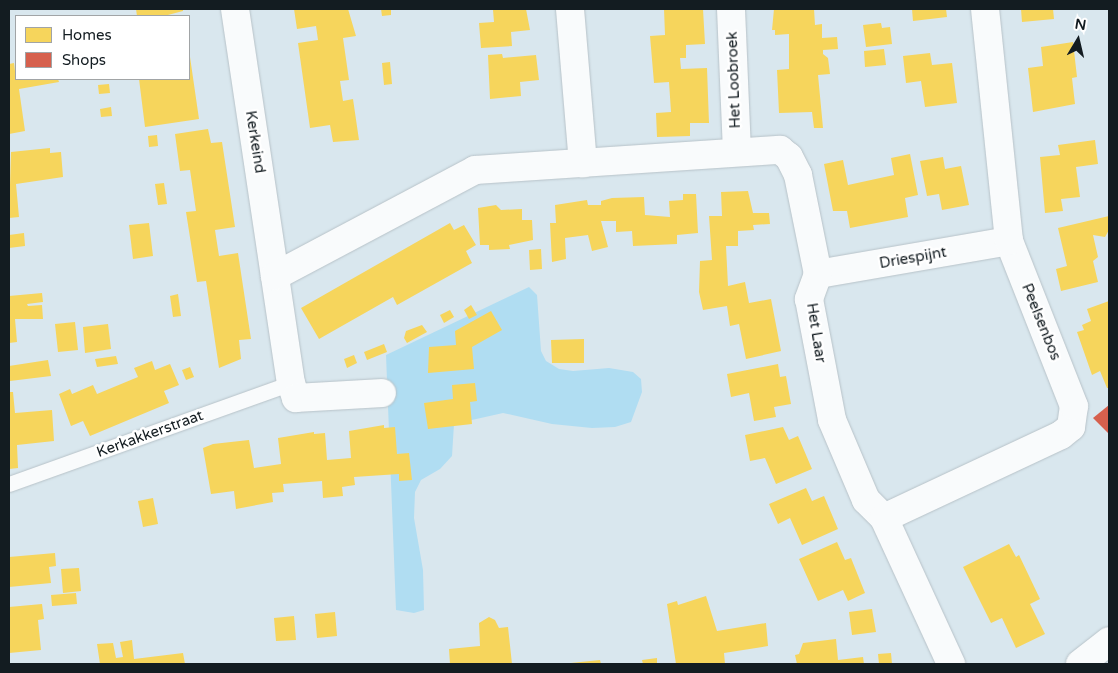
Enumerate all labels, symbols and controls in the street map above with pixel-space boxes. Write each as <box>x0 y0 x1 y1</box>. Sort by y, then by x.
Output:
legend <box>15 15 190 80</box>
north arrow <box>1053 15 1103 65</box>
text: N <box>1074 15 1087 34</box>
text: Homes <box>62 26 112 44</box>
street label: Het Loobroek <box>723 31 745 129</box>
text: Shops <box>62 51 106 69</box>
street label: Kerkeind <box>241 109 269 175</box>
street label: Driespijnt <box>878 243 948 273</box>
street label: Peelsenbos <box>1017 281 1065 363</box>
street label: Het Laar <box>802 302 830 364</box>
street label: Kerkakkerstraat <box>94 406 206 462</box>

